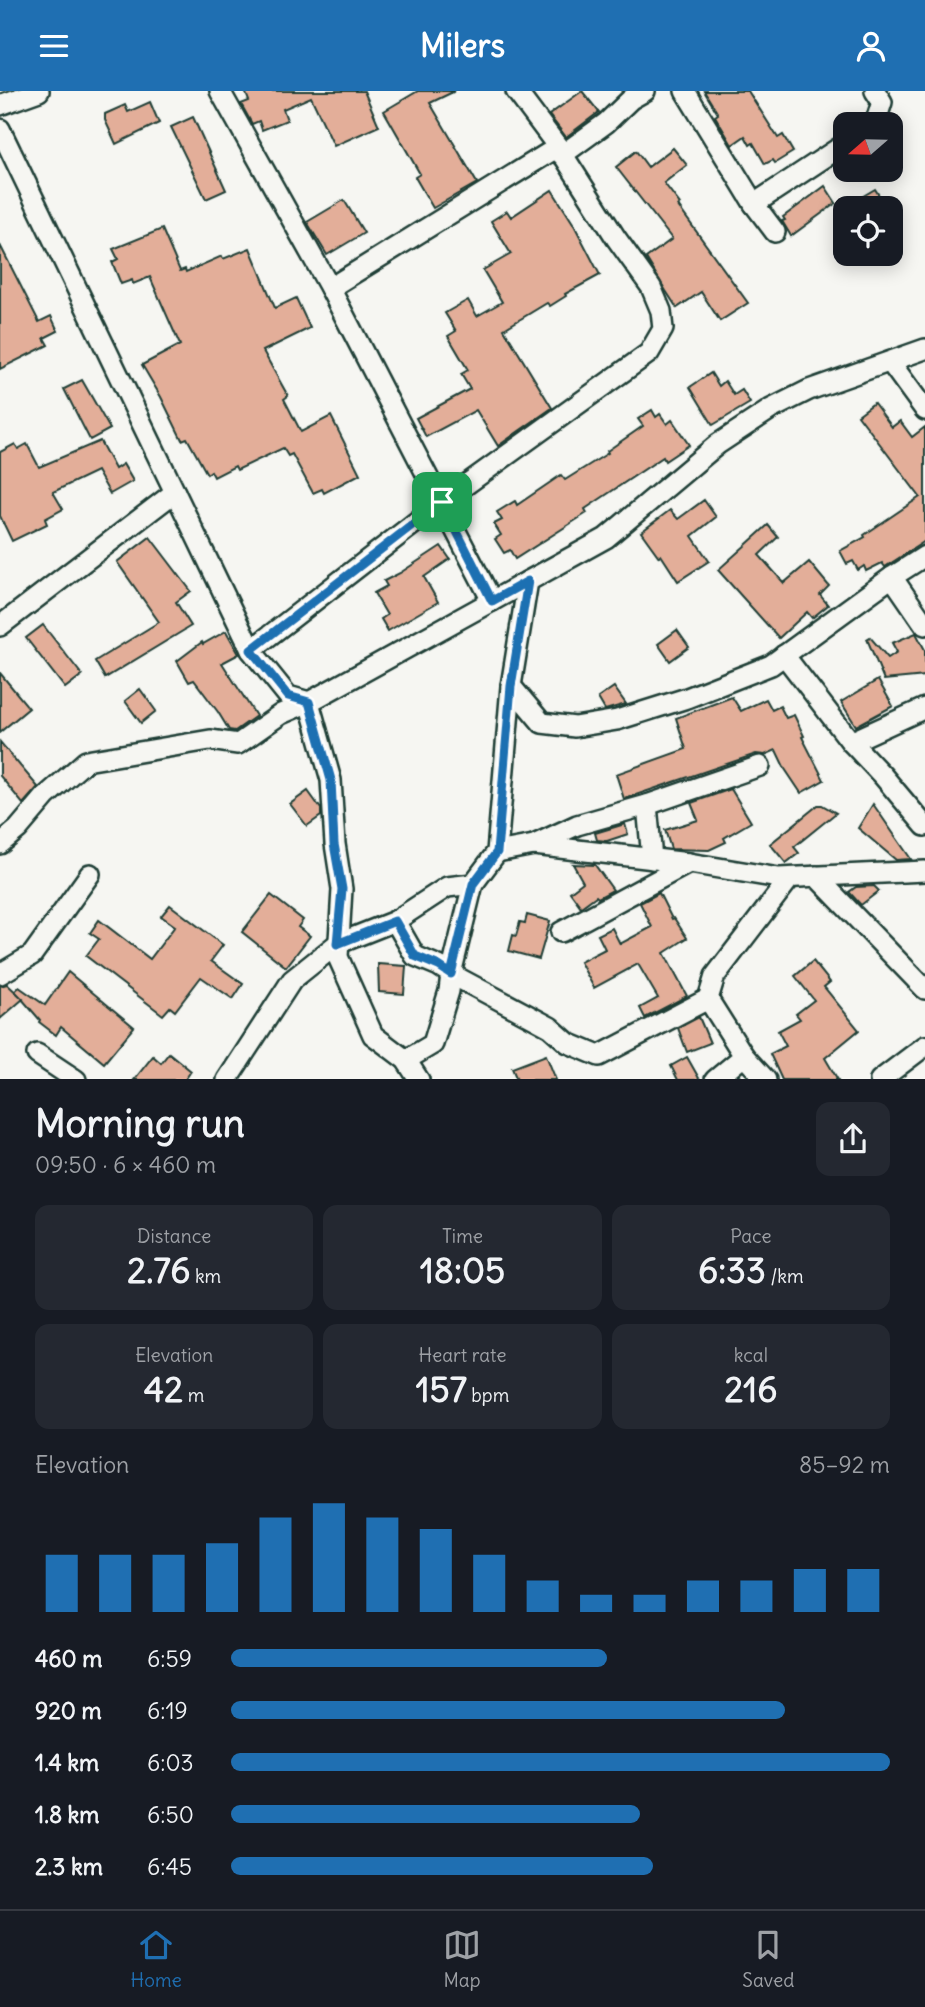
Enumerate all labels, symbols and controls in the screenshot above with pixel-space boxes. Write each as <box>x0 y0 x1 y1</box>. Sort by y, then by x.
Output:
text: Milers <box>420 25 505 66</box>
icon: menu <box>35 27 73 65</box>
icon: person <box>852 27 890 65</box>
north arrow <box>833 112 903 182</box>
map controls <box>833 112 903 266</box>
button: locate <box>833 196 903 266</box>
pin <box>412 472 472 532</box>
icon: arrive <box>423 483 461 521</box>
text: Morning run <box>35 1100 245 1147</box>
button: share <box>816 1102 890 1176</box>
text: 09:50 · 6 × 460 m <box>35 1150 216 1179</box>
text: Distance <box>137 1224 211 1248</box>
text: Time <box>442 1224 483 1248</box>
text: Pace <box>730 1224 771 1248</box>
text: 2.76 <box>127 1248 190 1292</box>
text: 18:05 <box>420 1248 505 1292</box>
text: 6:33 <box>698 1248 766 1292</box>
text: km <box>190 1264 221 1288</box>
text: /km <box>766 1264 804 1288</box>
text: Elevation <box>135 1343 213 1367</box>
text: Heart rate <box>418 1343 507 1367</box>
text: kcal <box>734 1343 768 1367</box>
text: 42 <box>144 1367 183 1411</box>
text: 157 <box>416 1367 467 1411</box>
text: 216 <box>724 1367 777 1411</box>
text: m <box>183 1383 204 1407</box>
text: bpm <box>467 1383 509 1407</box>
text: Elevation <box>35 1450 129 1479</box>
text: 85–92 m <box>799 1450 890 1479</box>
text: 460 m <box>35 1644 102 1673</box>
text: 6:59 <box>147 1644 192 1673</box>
text: 920 m <box>35 1696 102 1725</box>
text: 6:19 <box>147 1696 188 1725</box>
text: 1.4 km <box>35 1748 99 1777</box>
text: 6:03 <box>147 1748 194 1777</box>
text: 1.8 km <box>35 1800 100 1829</box>
text: 6:50 <box>147 1800 194 1829</box>
text: 2.3 km <box>35 1852 103 1881</box>
text: 6:45 <box>147 1852 192 1881</box>
tab: Home <box>131 1926 182 1992</box>
tab: Map <box>443 1926 481 1992</box>
tab: Saved <box>742 1926 794 1992</box>

